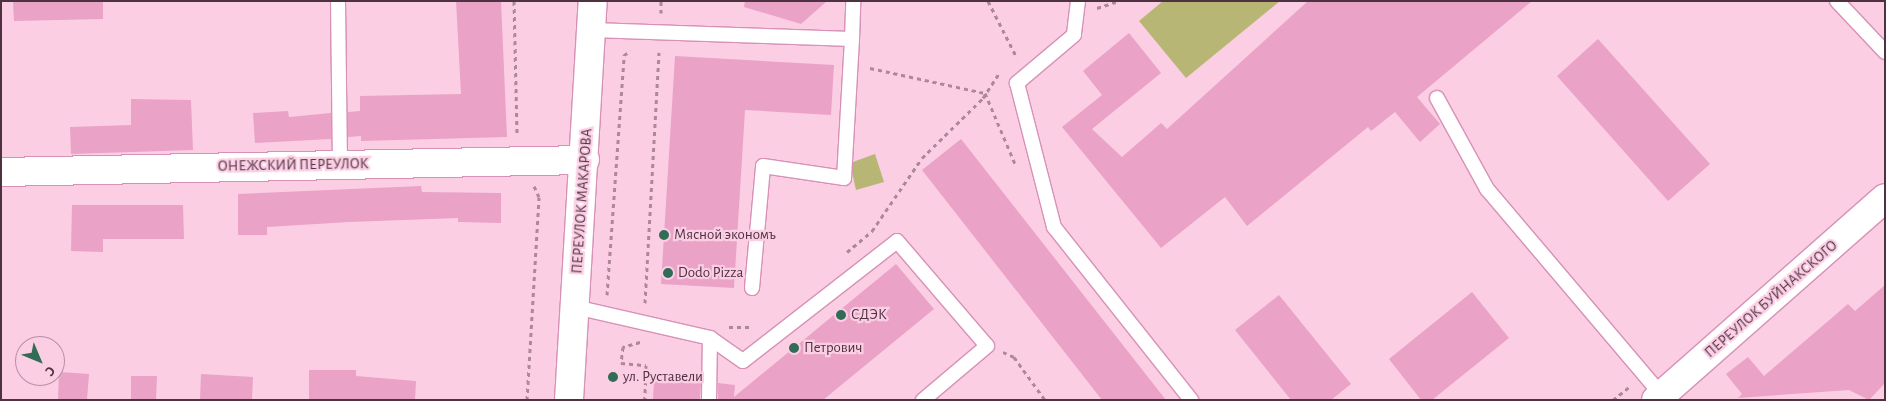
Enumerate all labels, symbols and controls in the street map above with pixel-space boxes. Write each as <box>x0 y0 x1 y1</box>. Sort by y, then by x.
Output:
street label: ПЕРЕУЛОК МАКАРОВА <box>568 128 596 274</box>
street label: ОНЕЖСКИЙ ПЕРЕУЛОК <box>217 155 369 175</box>
place label: Мясной экономъ <box>674 226 776 244</box>
marker: Мясной экономъ <box>658 229 670 241</box>
street label: ПЕРЕУЛОК БУЙНАКСКОГО <box>1701 236 1841 362</box>
place label: Dodo Pizza <box>678 264 743 282</box>
marker: Dodo Pizza <box>662 267 674 279</box>
place label: СДЭК <box>851 306 887 324</box>
marker: СДЭК <box>835 309 847 321</box>
north arrow <box>15 336 65 386</box>
place label: Петрович <box>804 339 862 357</box>
marker: Петрович <box>788 342 800 354</box>
text: С <box>42 363 58 379</box>
place label: ул. Руставели <box>623 368 703 386</box>
marker: ул. Руставели <box>607 371 619 383</box>

